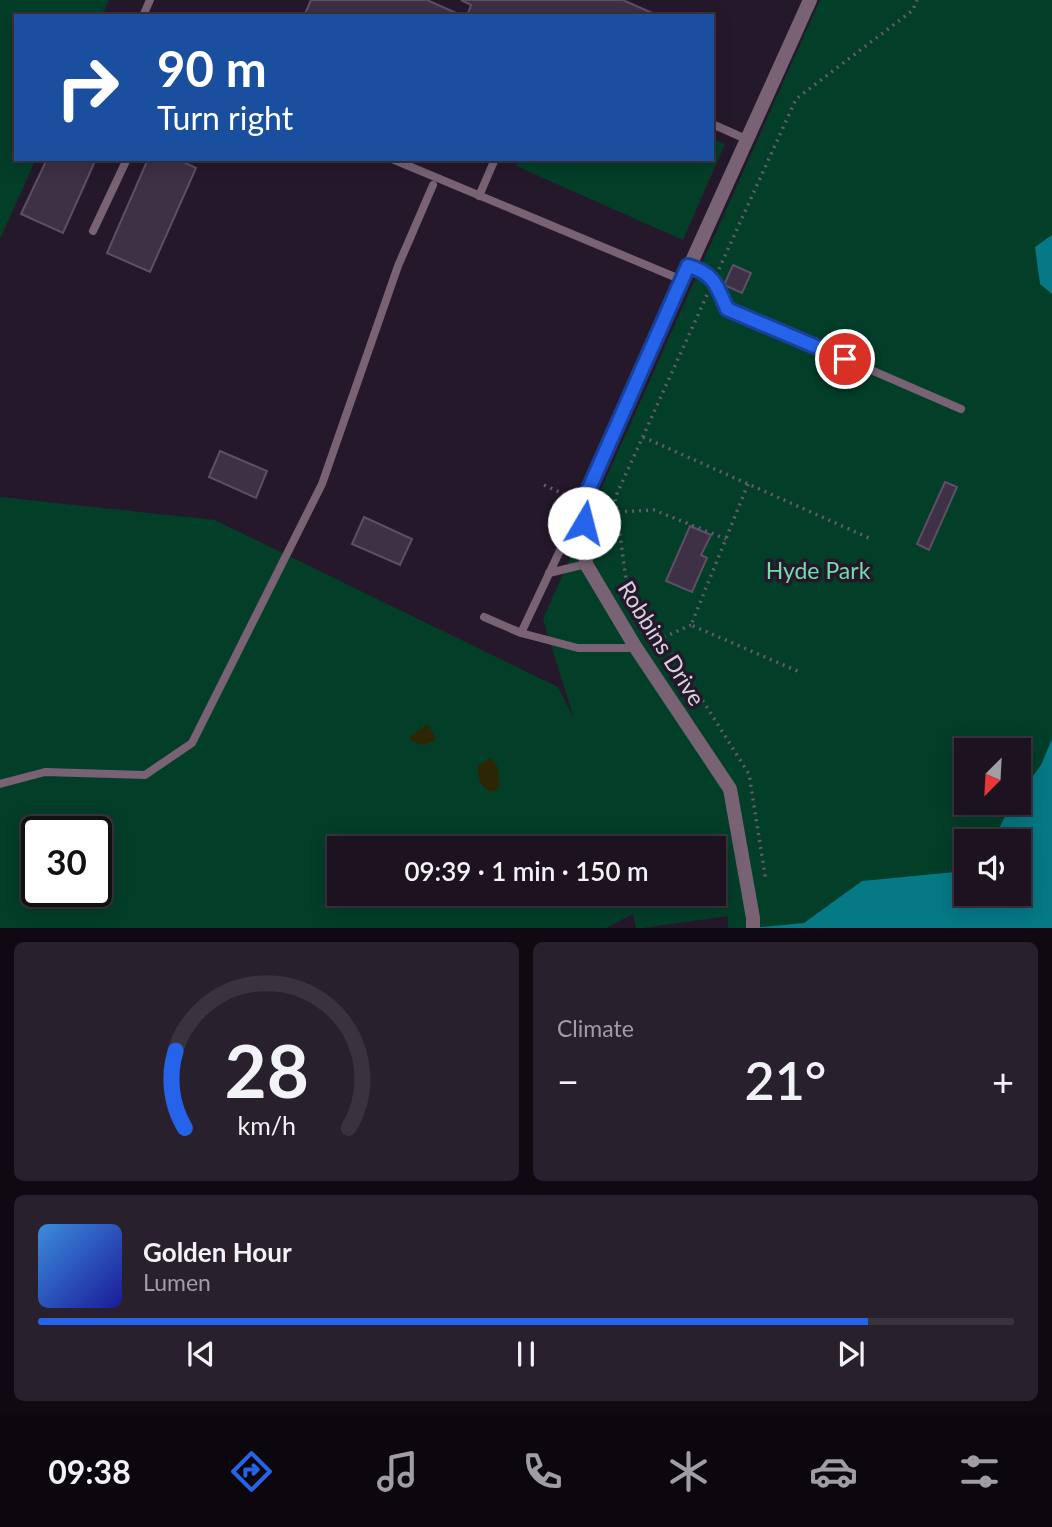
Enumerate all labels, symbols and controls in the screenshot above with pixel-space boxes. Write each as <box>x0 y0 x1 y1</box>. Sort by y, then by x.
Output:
text: 90 m <box>157 39 267 97</box>
icon: right <box>42 42 133 133</box>
text: Turn right <box>157 98 293 137</box>
pin <box>815 329 875 389</box>
icon: arrive <box>826 340 864 378</box>
position arrow <box>547 486 621 560</box>
park label: Hyde Park <box>766 556 871 584</box>
street label: Robbins Drive <box>613 576 711 710</box>
north arrow <box>954 738 1031 816</box>
map controls <box>954 738 1031 906</box>
speed limit sign: 30 <box>21 816 112 907</box>
button: sound <box>954 829 1031 906</box>
text: 09:39 · 1 min · 150 m <box>404 855 649 887</box>
text: Climate <box>557 1014 634 1042</box>
text: 28 <box>224 1026 309 1114</box>
text: 21° <box>745 1049 826 1111</box>
text: − <box>557 1058 579 1104</box>
text: + <box>992 1058 1014 1104</box>
text: km/h <box>237 1109 296 1139</box>
text: Golden Hour <box>143 1236 292 1268</box>
text: Lumen <box>143 1268 211 1296</box>
icon: previous <box>182 1335 220 1373</box>
icon: pause <box>507 1335 545 1373</box>
icon: next <box>832 1335 870 1373</box>
icon: directions <box>227 1447 276 1496</box>
icon: music <box>373 1447 422 1496</box>
icon: phone <box>518 1447 567 1496</box>
icon: climate <box>664 1447 713 1496</box>
icon: car <box>809 1447 858 1496</box>
icon: filters <box>955 1447 1004 1496</box>
text: 09:38 <box>48 1452 131 1491</box>

